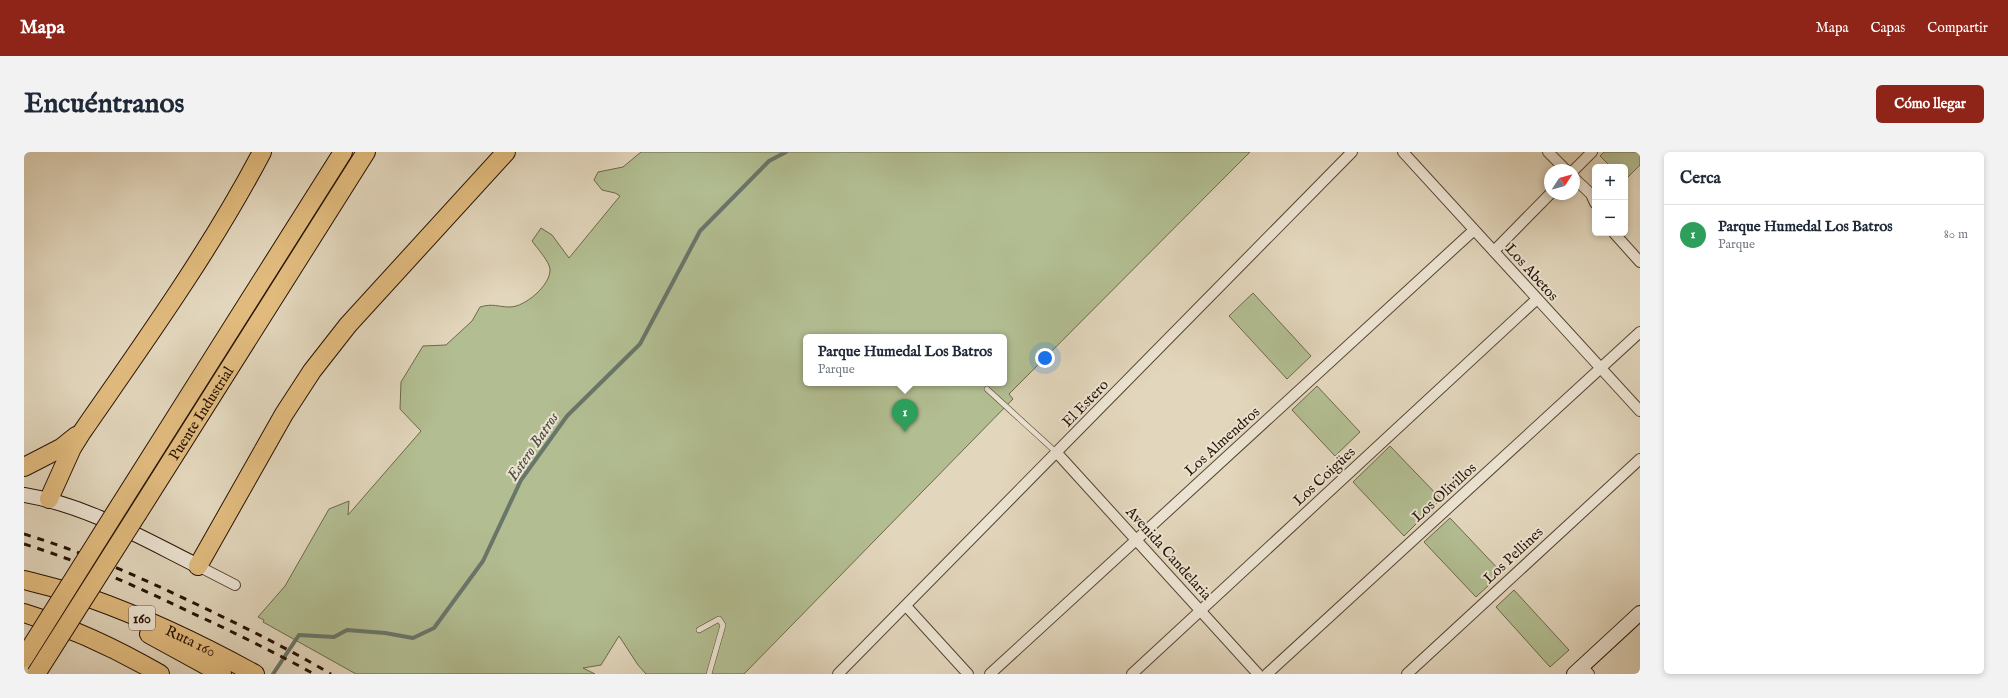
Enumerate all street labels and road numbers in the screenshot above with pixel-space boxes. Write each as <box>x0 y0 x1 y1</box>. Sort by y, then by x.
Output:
street label: Los Abetos <box>1501 240 1562 305</box>
street label: Puente Industrial <box>165 362 239 464</box>
street label: El Estero <box>1058 375 1113 431</box>
street label: Los Almendros <box>1181 403 1264 480</box>
street label: Los Coigües <box>1289 443 1359 510</box>
street label: Los Olivillos <box>1408 459 1480 526</box>
street label: Avenida Candelaria <box>1121 502 1216 605</box>
street label: Los Pellines <box>1479 523 1547 588</box>
road number: 160 <box>129 606 155 630</box>
street label: Ruta 160 <box>163 621 219 662</box>

